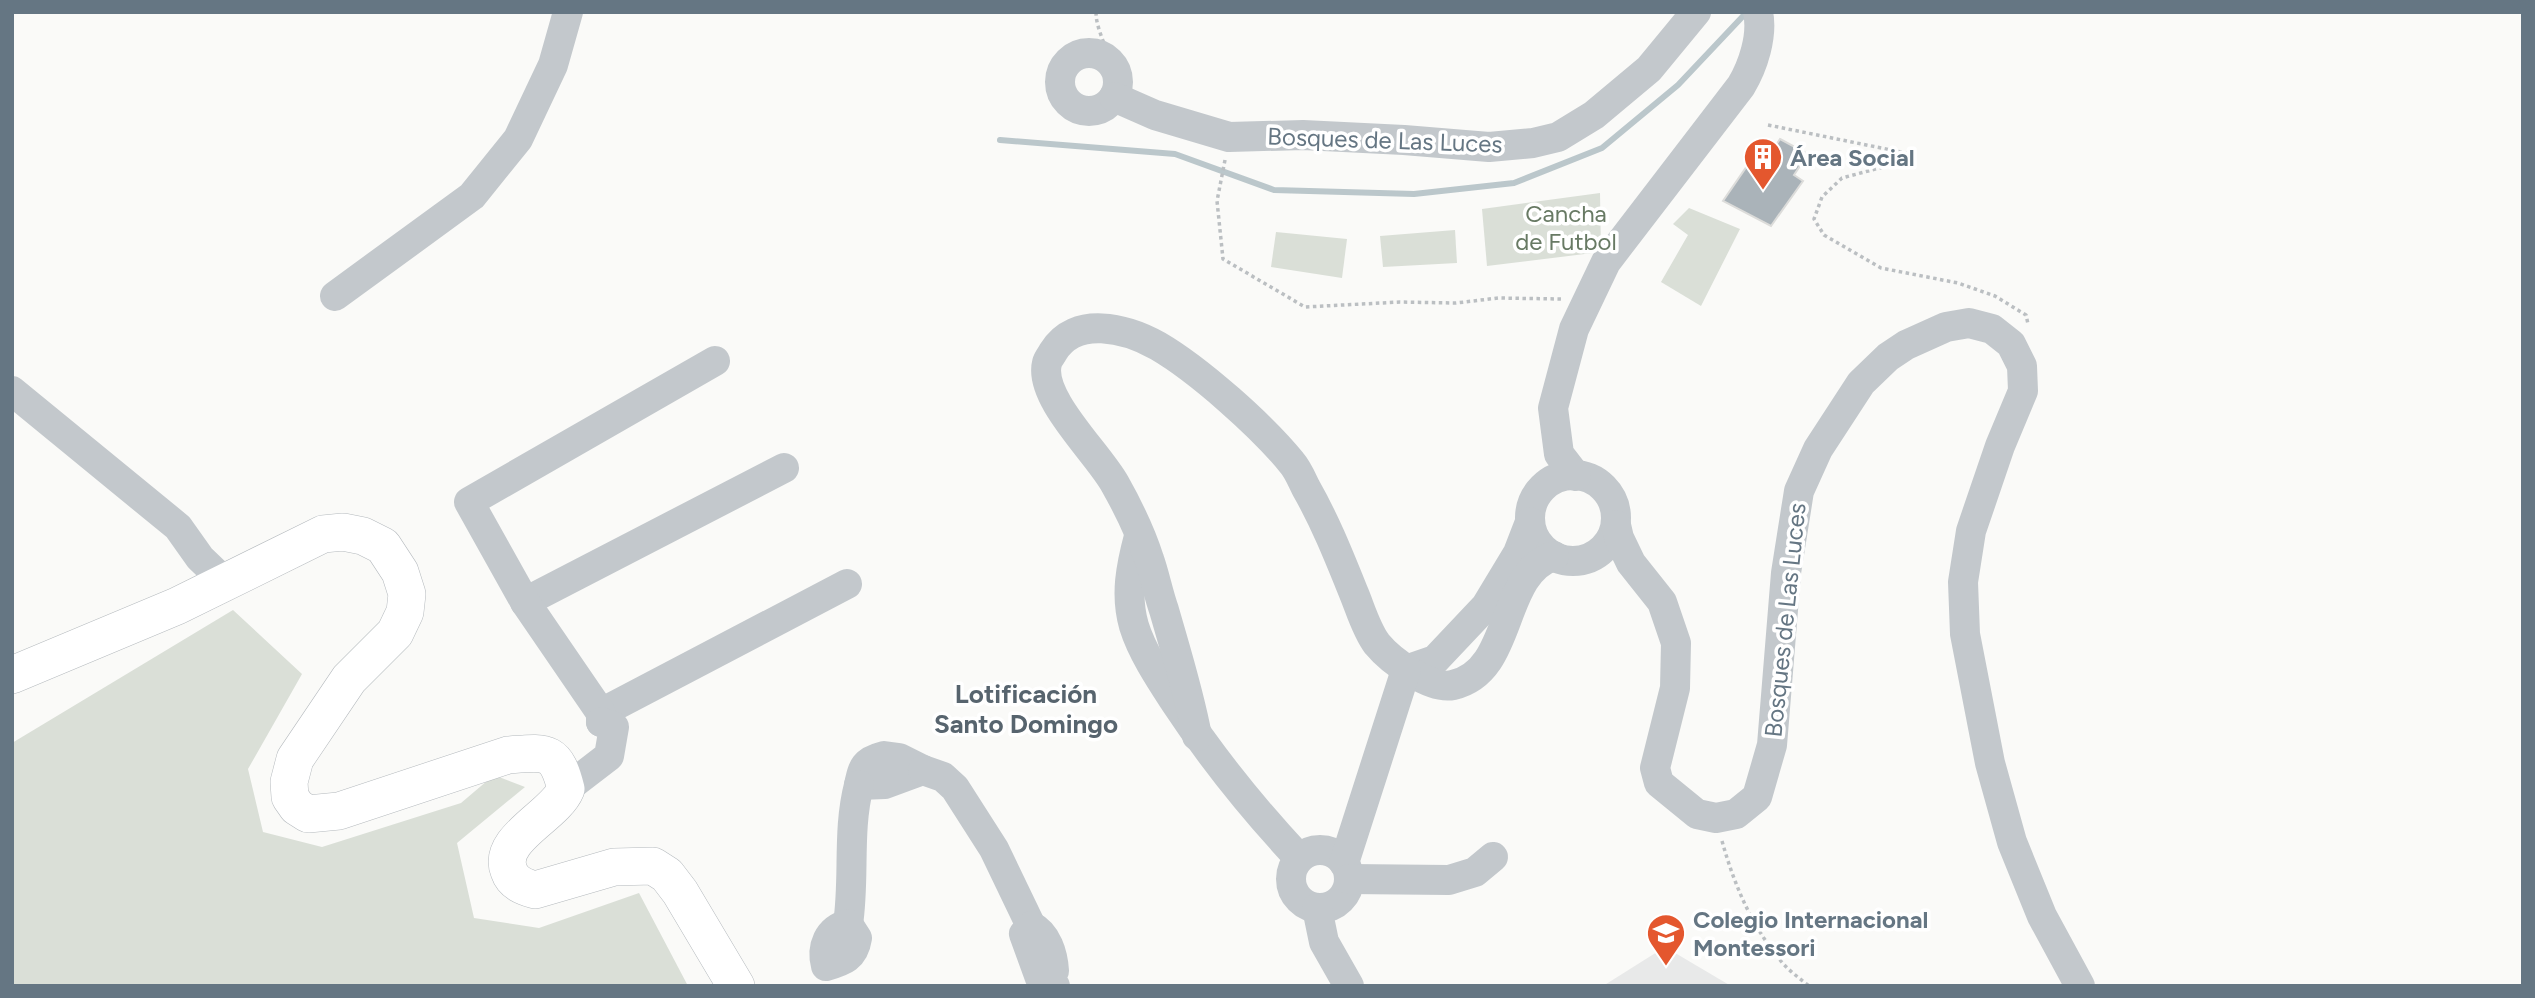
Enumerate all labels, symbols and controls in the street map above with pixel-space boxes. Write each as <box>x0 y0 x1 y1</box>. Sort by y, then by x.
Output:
street label: Bosques de Las Luces <box>1267 121 1503 159</box>
building icon: Área Social <box>1742 136 1784 191</box>
place label: Área Social <box>1790 143 1915 172</box>
park label: Cancha de Futbol <box>1515 199 1617 256</box>
street label: Bosques de Las Luces <box>1758 501 1812 739</box>
district label: Lotificación Santo Domingo <box>934 678 1118 740</box>
place label: Colegio Internacional Montessori <box>1693 905 1928 962</box>
school or university icon: Colegio Internacional Montessori <box>1645 912 1687 967</box>

